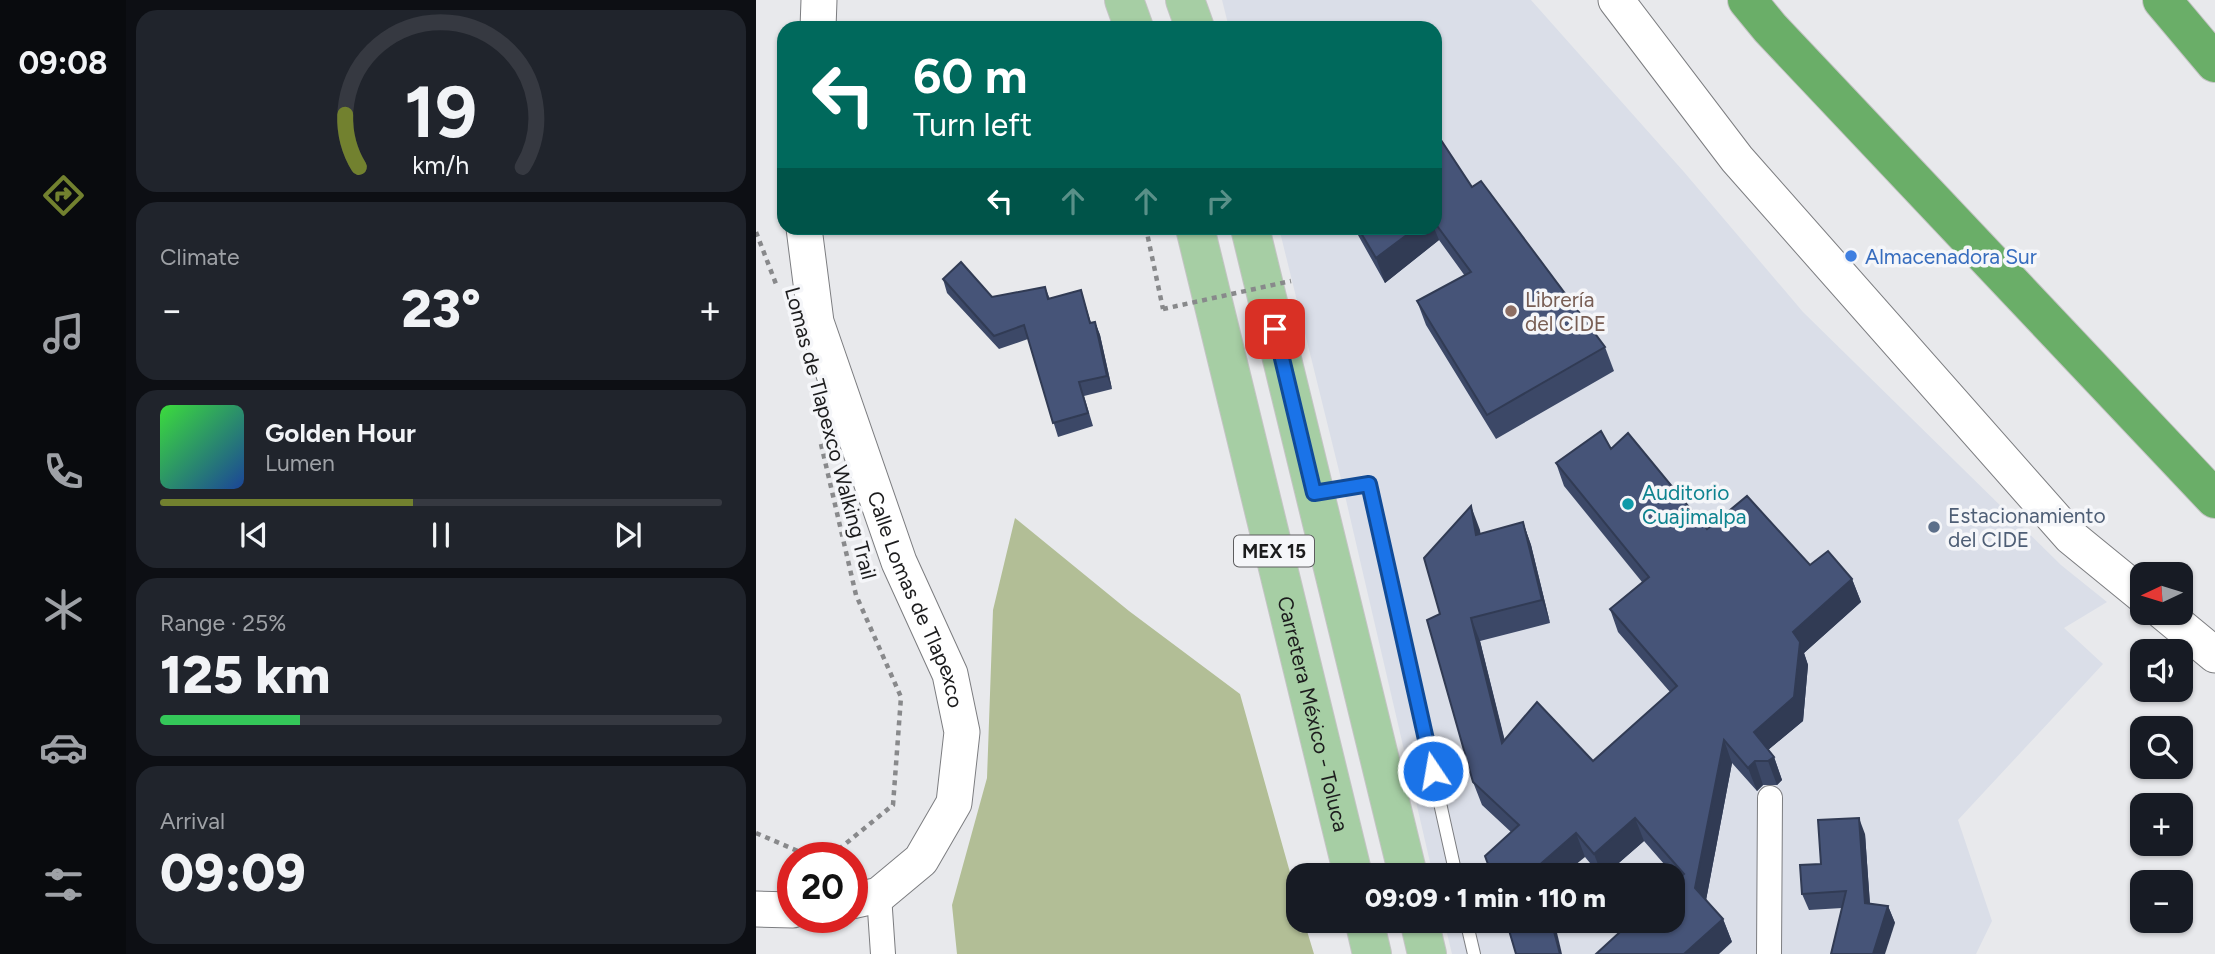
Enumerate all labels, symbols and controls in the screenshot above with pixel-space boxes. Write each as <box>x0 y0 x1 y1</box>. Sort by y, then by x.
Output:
text: 09:08 <box>18 44 108 82</box>
text: 60 m <box>913 46 1028 105</box>
icon: left <box>798 49 889 140</box>
text: 19 <box>405 68 477 155</box>
text: Turn left <box>913 106 1032 144</box>
text: km/h <box>412 150 470 180</box>
icon: directions <box>39 171 88 220</box>
icon: left <box>981 182 1019 220</box>
icon: ahead <box>1054 182 1092 220</box>
icon: ahead <box>1127 182 1165 220</box>
icon: right <box>1200 182 1238 220</box>
text: Climate <box>160 243 239 271</box>
place label: Almacenadora Sur <box>1865 244 2037 269</box>
marker: Almacenadora Sur <box>1843 248 1859 264</box>
text: 23° <box>401 278 481 340</box>
street label: Lomas de Tlapexco Walking Trail <box>780 284 882 582</box>
text: − <box>160 287 184 333</box>
text: + <box>698 287 722 333</box>
place label: Librería del CIDE <box>1525 287 1606 336</box>
pin <box>1245 299 1305 359</box>
marker: Librería del CIDE <box>1503 303 1519 319</box>
icon: music <box>39 309 88 358</box>
icon: arrive <box>1256 310 1294 348</box>
text: Golden Hour <box>265 417 416 449</box>
icon: phone <box>39 447 88 496</box>
text: Lumen <box>265 449 335 477</box>
place label: Auditorio Cuajimalpa <box>1642 480 1746 529</box>
street label: Calle Lomas de Tlapexco <box>863 487 969 710</box>
marker: Auditorio Cuajimalpa <box>1620 496 1636 512</box>
place label: Estacionamiento del CIDE <box>1948 503 2106 552</box>
icon: previous <box>235 516 273 554</box>
icon: pause <box>422 516 460 554</box>
icon: next <box>609 516 647 554</box>
marker: Estacionamiento del CIDE <box>1926 519 1942 535</box>
road number: MEX 15 <box>1234 536 1314 566</box>
north arrow <box>2130 562 2193 625</box>
map controls <box>2130 562 2193 933</box>
icon: climate <box>39 585 88 634</box>
street label: Carretera México - Toluca <box>1273 593 1354 834</box>
text: Range · 25% <box>160 609 286 637</box>
button: sound <box>2130 639 2193 702</box>
text: 125 km <box>160 644 330 706</box>
button: search <box>2130 716 2193 779</box>
icon: car <box>39 723 88 772</box>
position arrow <box>1396 734 1470 808</box>
button: + <box>2130 793 2193 856</box>
text: Arrival <box>160 807 225 835</box>
text: 09:09 <box>160 842 306 904</box>
speed limit sign: 20 <box>777 842 868 933</box>
icon: filters <box>39 860 88 909</box>
button: − <box>2130 870 2193 933</box>
text: 09:09 · 1 min · 110 m <box>1365 882 1606 914</box>

